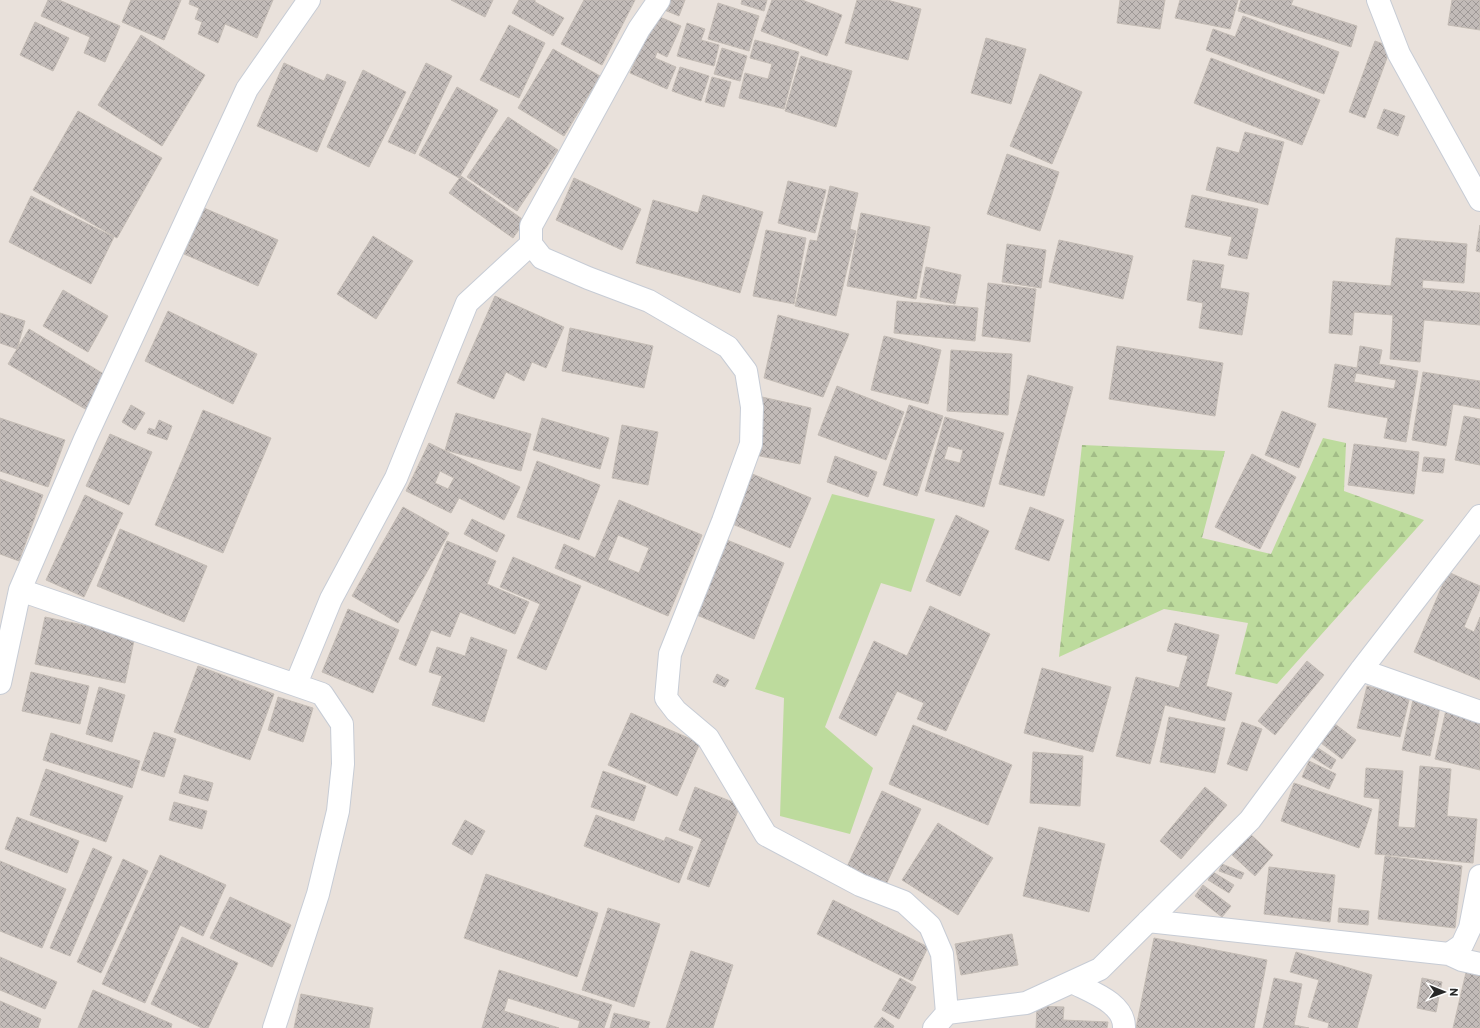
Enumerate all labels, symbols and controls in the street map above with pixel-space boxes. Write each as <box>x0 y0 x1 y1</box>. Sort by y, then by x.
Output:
north arrow <box>1424 972 1464 1012</box>
text: N <box>1448 988 1461 996</box>

